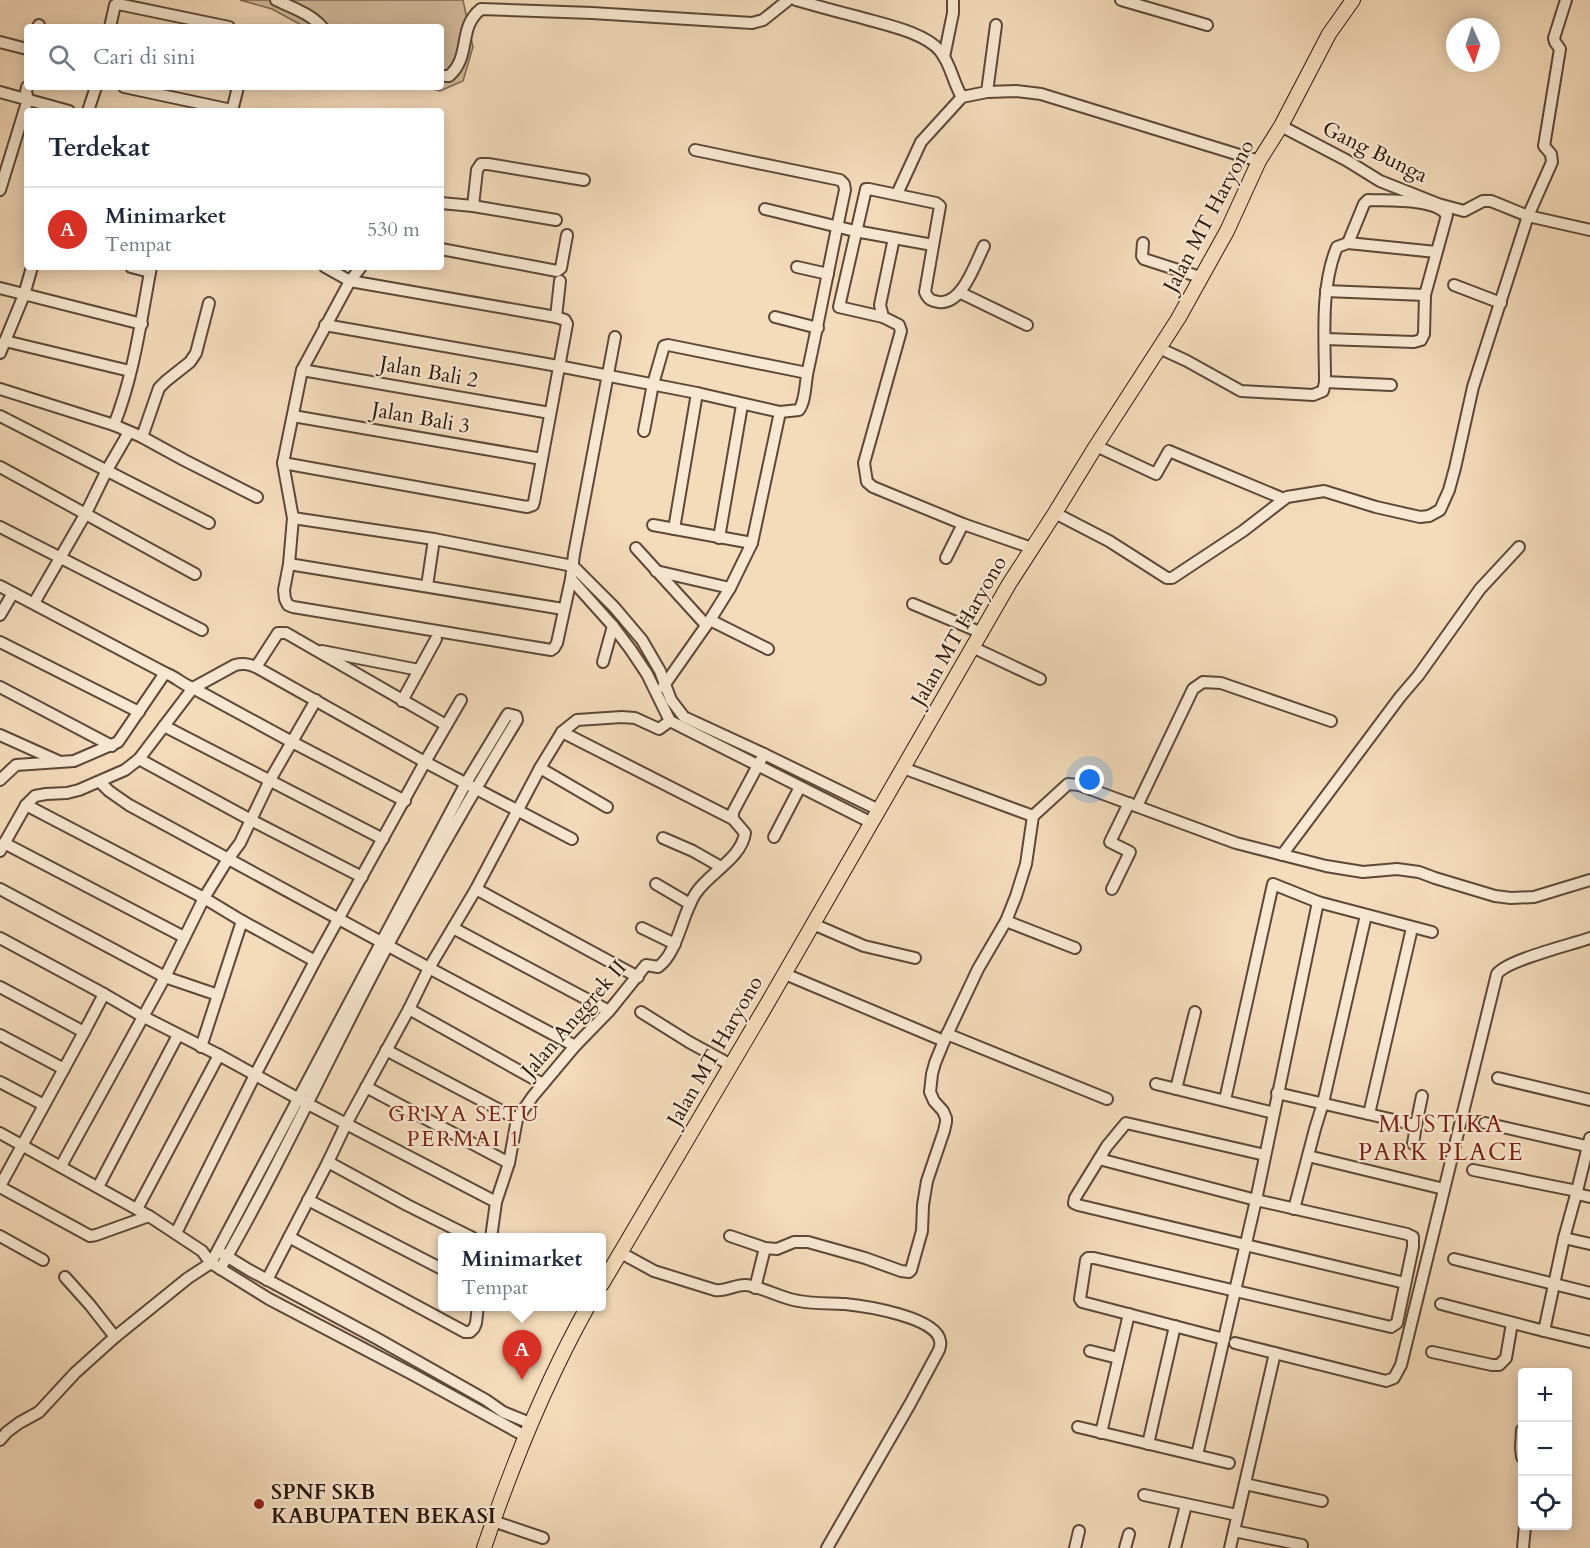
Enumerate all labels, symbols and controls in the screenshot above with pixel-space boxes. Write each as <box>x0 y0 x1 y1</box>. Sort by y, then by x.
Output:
north arrow <box>1446 18 1500 72</box>
search box <box>24 24 444 90</box>
icon: search <box>45 41 78 74</box>
text: Cari di sini <box>93 42 196 72</box>
street label: Gang Bunga <box>1318 114 1432 190</box>
text: Terdekat <box>48 130 150 165</box>
street label: Jalan MT Haryono <box>1155 135 1261 300</box>
text: Minimarket <box>105 201 226 231</box>
text: A <box>60 216 75 243</box>
text: 530 m <box>367 216 420 243</box>
text: Tempat <box>105 231 171 258</box>
street label: Jalan Bali 2 <box>375 349 481 395</box>
street label: Jalan Bali 3 <box>367 395 472 441</box>
street label: Jalan MT Haryono <box>903 551 1014 714</box>
your location <box>1075 765 1104 794</box>
street label: Jalan Anggrek II <box>513 954 633 1086</box>
street label: Jalan MT Haryono <box>659 971 770 1134</box>
district label: GRIYA SETU PERMAI 1 <box>388 1099 540 1154</box>
district label: MUSTIKA PARK PLACE <box>1358 1108 1524 1169</box>
popup <box>438 1233 606 1311</box>
text: Minimarket <box>462 1244 582 1274</box>
text: Tempat <box>462 1274 528 1301</box>
pin: A <box>502 1330 542 1380</box>
map controls <box>1518 1368 1572 1530</box>
button: + <box>1518 1368 1572 1422</box>
button: − <box>1518 1422 1572 1476</box>
button: locate <box>1518 1476 1572 1530</box>
place label: SPNF SKB KABUPATEN BEKASI <box>271 1478 496 1531</box>
marker: SPNF SKB KABUPATEN BEKASI <box>252 1497 266 1511</box>

